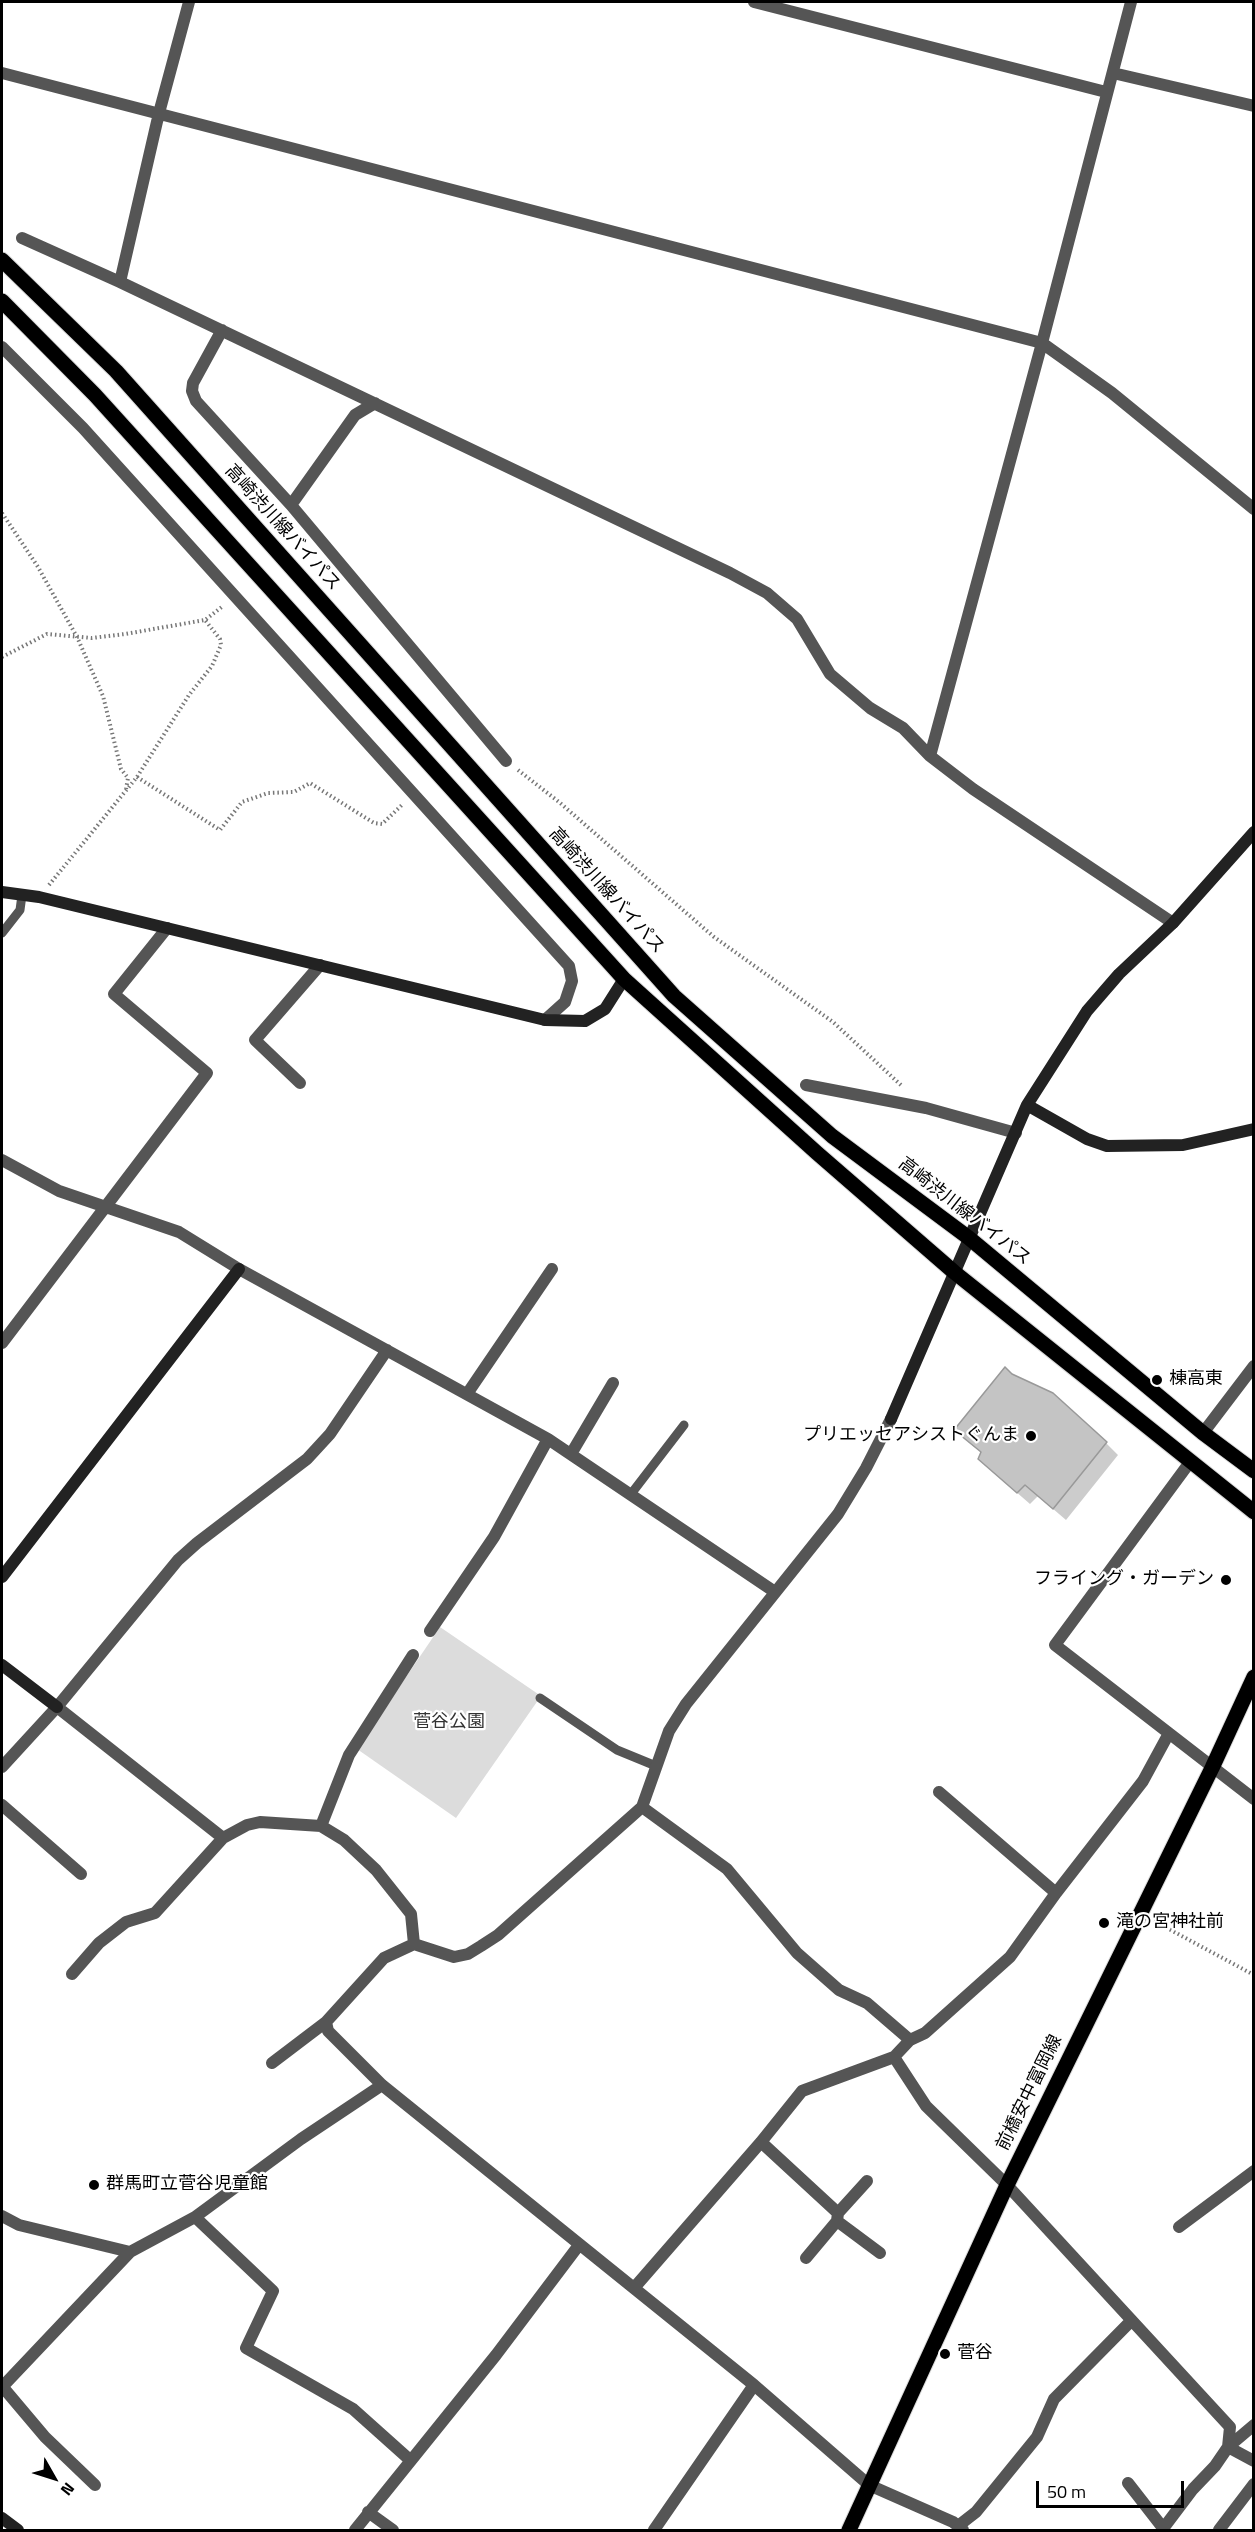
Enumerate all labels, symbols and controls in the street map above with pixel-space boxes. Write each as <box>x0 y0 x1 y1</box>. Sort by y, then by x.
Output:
street label: 高崎渋川線バイパス <box>220 461 344 595</box>
street label: 高崎渋川線バイパス <box>544 824 668 958</box>
street label: 高崎渋川線バイパス <box>894 1154 1034 1270</box>
place label: 棟高東 <box>1169 1369 1223 1391</box>
marker: 棟高東 <box>1150 1373 1164 1387</box>
place label: プリエッセアシストぐんま <box>803 1425 1019 1447</box>
marker: プリエッセアシストぐんま <box>1024 1429 1038 1443</box>
place label: フライング・ガーデン <box>1034 1569 1214 1591</box>
marker: フライング・ガーデン <box>1219 1573 1233 1587</box>
park label: 菅谷公園 <box>413 1712 485 1734</box>
place label: 滝の宮神社前 <box>1116 1912 1224 1934</box>
marker: 滝の宮神社前 <box>1097 1916 1111 1930</box>
street label: 前橋安中富岡線 <box>993 2032 1067 2154</box>
place label: 群馬町立菅谷児童館 <box>106 2174 268 2196</box>
marker: 群馬町立菅谷児童館 <box>87 2178 101 2192</box>
place label: 菅谷 <box>957 2343 993 2365</box>
marker: 菅谷 <box>938 2347 952 2361</box>
north arrow <box>24 2448 84 2508</box>
scale bar <box>1039 2469 1188 2507</box>
text: N <box>55 2477 81 2501</box>
text: 50 m <box>1047 2478 1086 2505</box>

